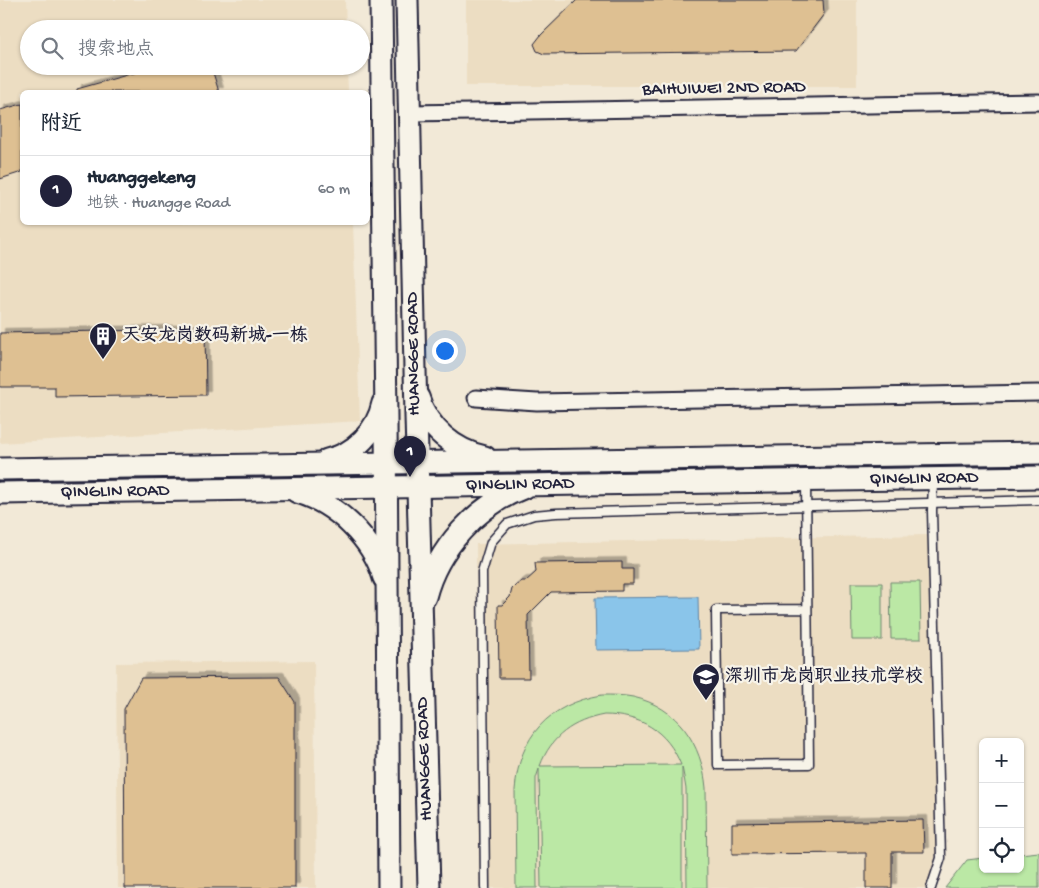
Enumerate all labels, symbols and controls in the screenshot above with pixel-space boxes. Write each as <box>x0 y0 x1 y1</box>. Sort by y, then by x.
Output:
search box <box>20 20 370 75</box>
icon: search <box>38 34 66 62</box>
text: 搜索地点 <box>78 39 154 62</box>
street label: BAIHUIWEI 2ND ROAD <box>641 77 806 101</box>
text: 附近 <box>40 113 82 138</box>
text: Huanggekeng <box>87 167 196 190</box>
text: 1 <box>53 181 59 200</box>
text: 60 m <box>318 181 350 200</box>
text: 地铁 · Huangge Road <box>87 195 230 214</box>
street label: HUANGGE ROAD <box>402 292 426 416</box>
building icon: 天安龙岗数码新城-一栋 <box>88 321 118 360</box>
place label: 天安龙岗数码新城-一栋 <box>122 325 308 347</box>
your location <box>432 338 458 364</box>
pin: 1 <box>394 436 426 477</box>
street label: QINGLIN ROAD <box>869 468 979 490</box>
street label: QINGLIN ROAD <box>465 474 575 496</box>
street label: QINGLIN ROAD <box>60 481 170 503</box>
school or university icon: 深圳市龙岗职业技术学校 <box>691 662 721 701</box>
place label: 深圳市龙岗职业技术学校 <box>725 666 923 688</box>
street label: HUANGGE ROAD <box>412 696 438 821</box>
map controls <box>979 738 1024 873</box>
button: + <box>979 738 1024 783</box>
button: − <box>979 783 1024 828</box>
button: locate <box>979 828 1024 873</box>

